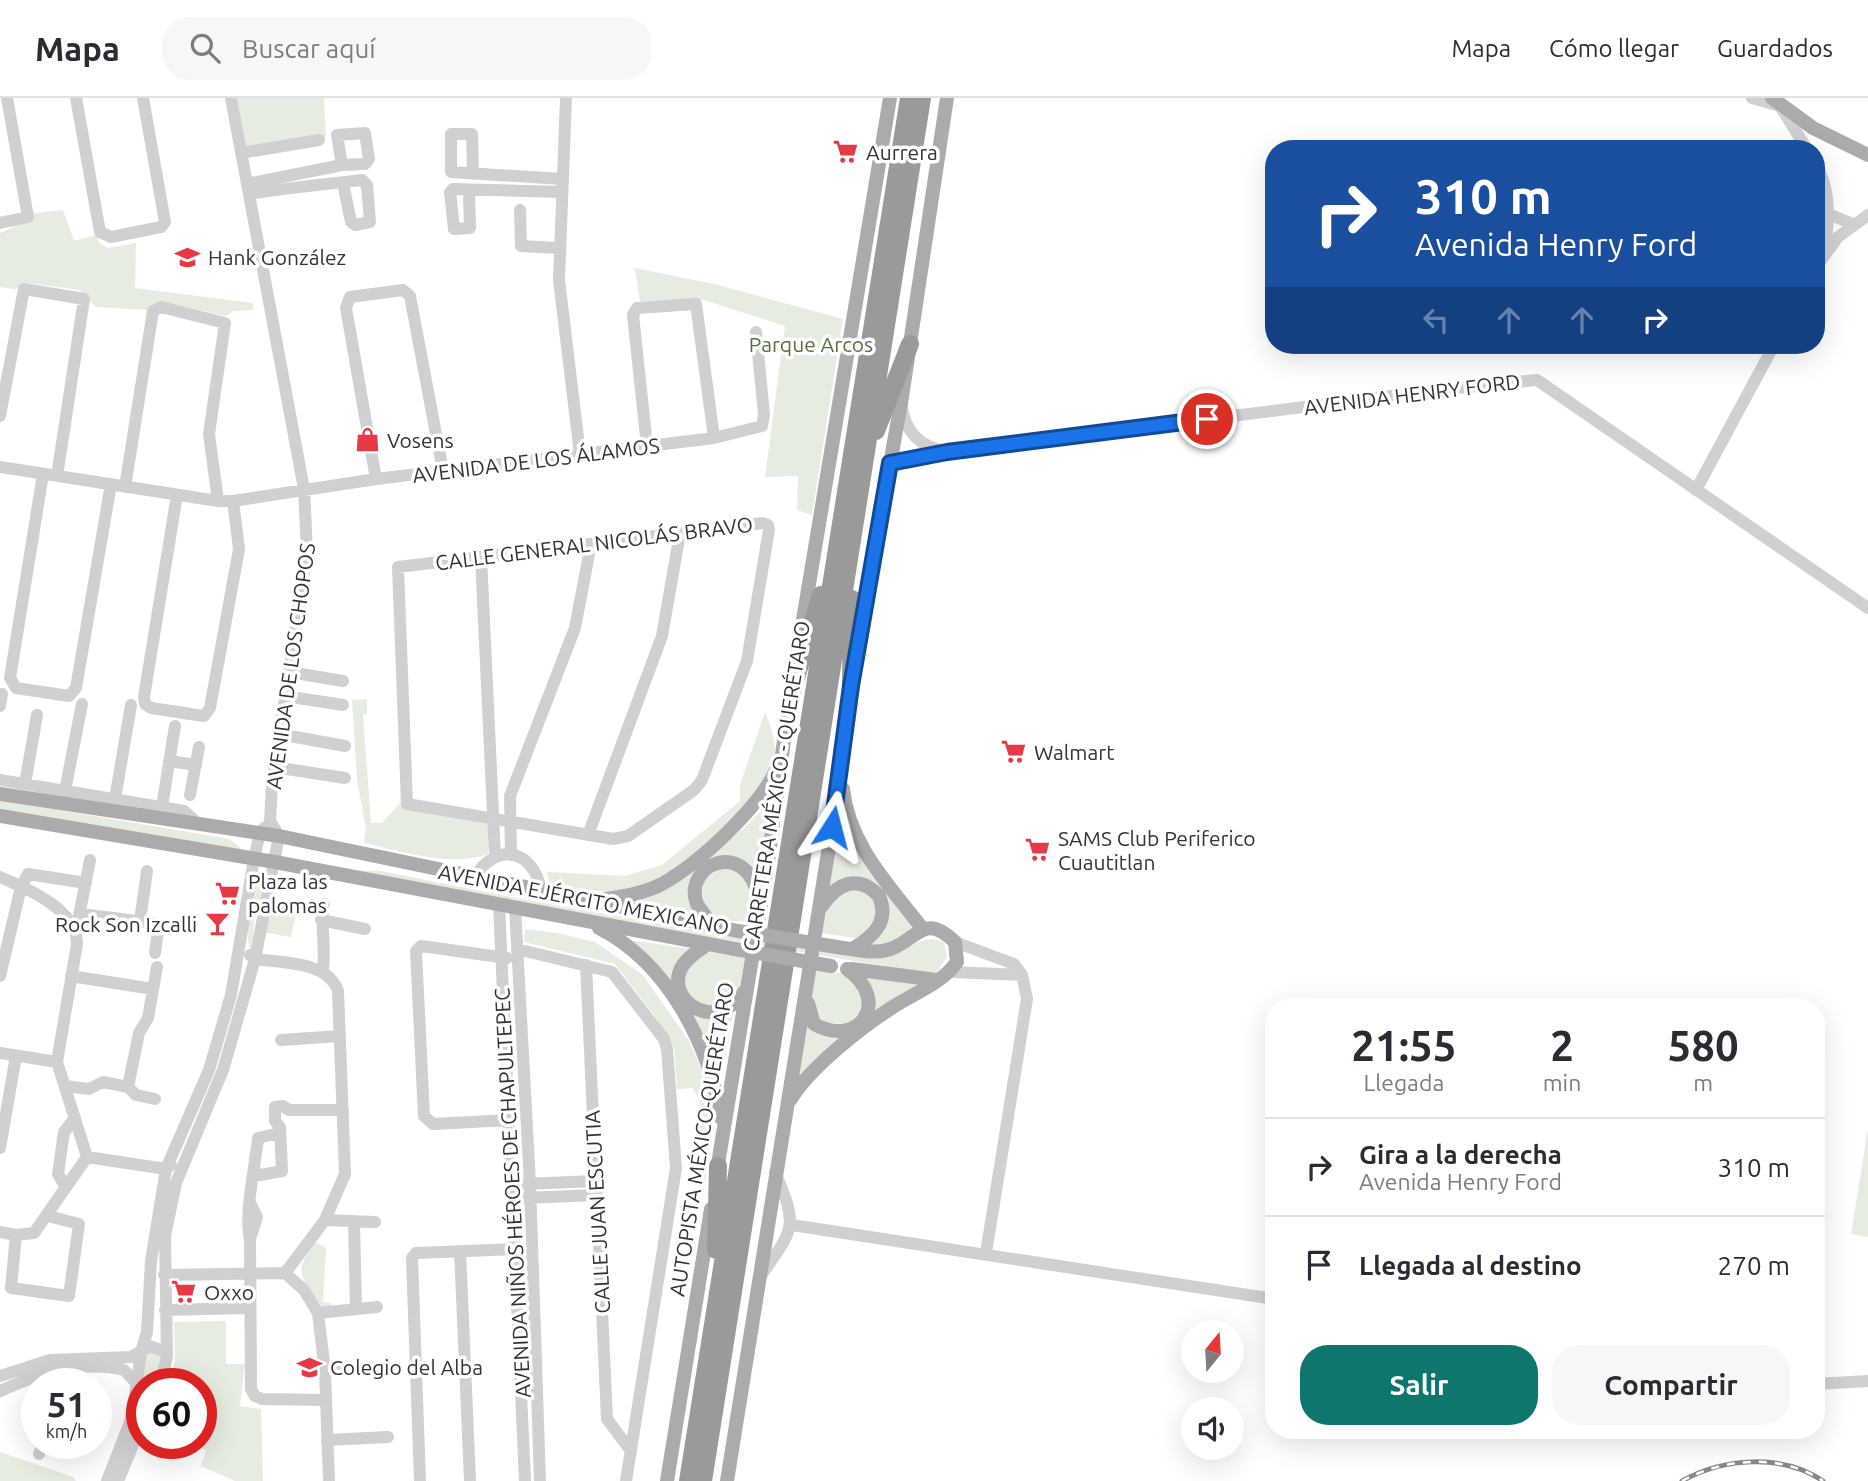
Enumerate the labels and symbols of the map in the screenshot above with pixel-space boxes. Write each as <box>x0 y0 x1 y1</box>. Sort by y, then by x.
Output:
supermarket icon: Aurrera <box>832 138 860 166</box>
place label: Aurrera <box>866 140 938 164</box>
school or university icon: Hank González <box>174 243 202 271</box>
place label: Hank González <box>208 245 346 269</box>
park label: Parque Arcos <box>749 332 873 356</box>
street label: AVENIDA HENRY FORD <box>1303 369 1521 419</box>
pin <box>1177 389 1237 449</box>
shop icon: Vosens <box>353 426 381 454</box>
place label: Vosens <box>387 428 454 452</box>
street label: AVENIDA DE LOS ÁLAMOS <box>411 433 661 487</box>
street label: CALLE GENERAL NICOLÁS BRAVO <box>434 512 754 574</box>
street label: AVENIDA DE LOS CHOPOS <box>261 541 319 791</box>
street label: CARRETERA MÉXICO - QUERÉTARO <box>738 619 814 953</box>
supermarket icon: Walmart <box>1000 738 1028 766</box>
place label: Walmart <box>1034 740 1114 764</box>
position arrow <box>795 790 869 864</box>
place label: SAMS Club Periferico Cuautitlan <box>1058 826 1256 874</box>
supermarket icon: SAMS Club Periferico Cuautitlan <box>1024 836 1052 864</box>
street label: AVENIDA EJÉRCITO MEXICANO <box>437 859 731 939</box>
place label: Plaza las palomas <box>248 869 328 917</box>
supermarket icon: Plaza las palomas <box>214 879 242 907</box>
bar icon: Rock Son Izcalli <box>203 910 231 938</box>
place label: Rock Son Izcalli <box>55 912 197 936</box>
street label: AUTOPISTA MÉXICO-QUERÉTARO <box>664 980 738 1298</box>
street label: AVENIDA NIÑOS HÉROES DE CHAPULTEPEC <box>489 987 535 1399</box>
street label: CALLE JUAN ESCUTIA <box>580 1109 614 1314</box>
supermarket icon: Oxxo <box>170 1278 198 1306</box>
place label: Oxxo <box>204 1280 254 1304</box>
north arrow <box>1181 1320 1244 1382</box>
school or university icon: Colegio del Alba <box>296 1353 324 1381</box>
place label: Colegio del Alba <box>330 1355 483 1379</box>
speed limit sign: 60 <box>126 1368 217 1459</box>

